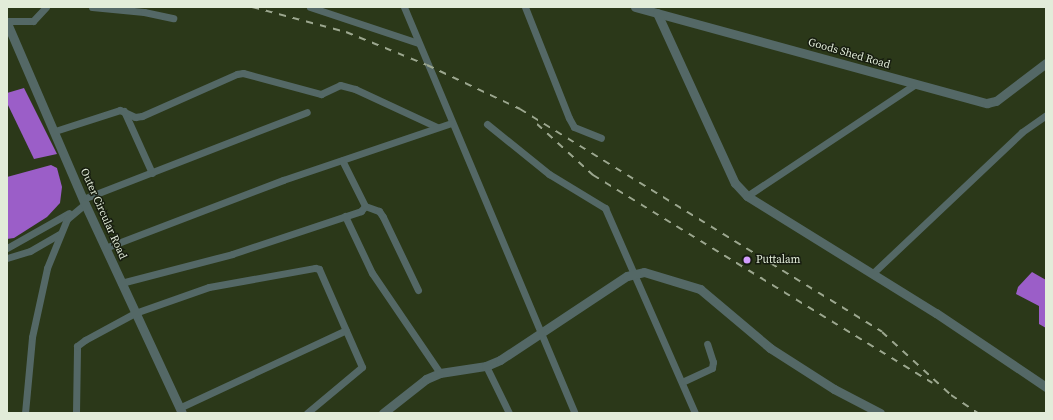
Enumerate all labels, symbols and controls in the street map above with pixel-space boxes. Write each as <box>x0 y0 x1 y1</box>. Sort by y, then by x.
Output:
street label: Goods Shed Road <box>807 36 891 72</box>
street label: Outer Circular Road <box>77 167 129 261</box>
place label: Puttalam <box>756 253 800 267</box>
marker: Puttalam <box>741 254 753 266</box>

